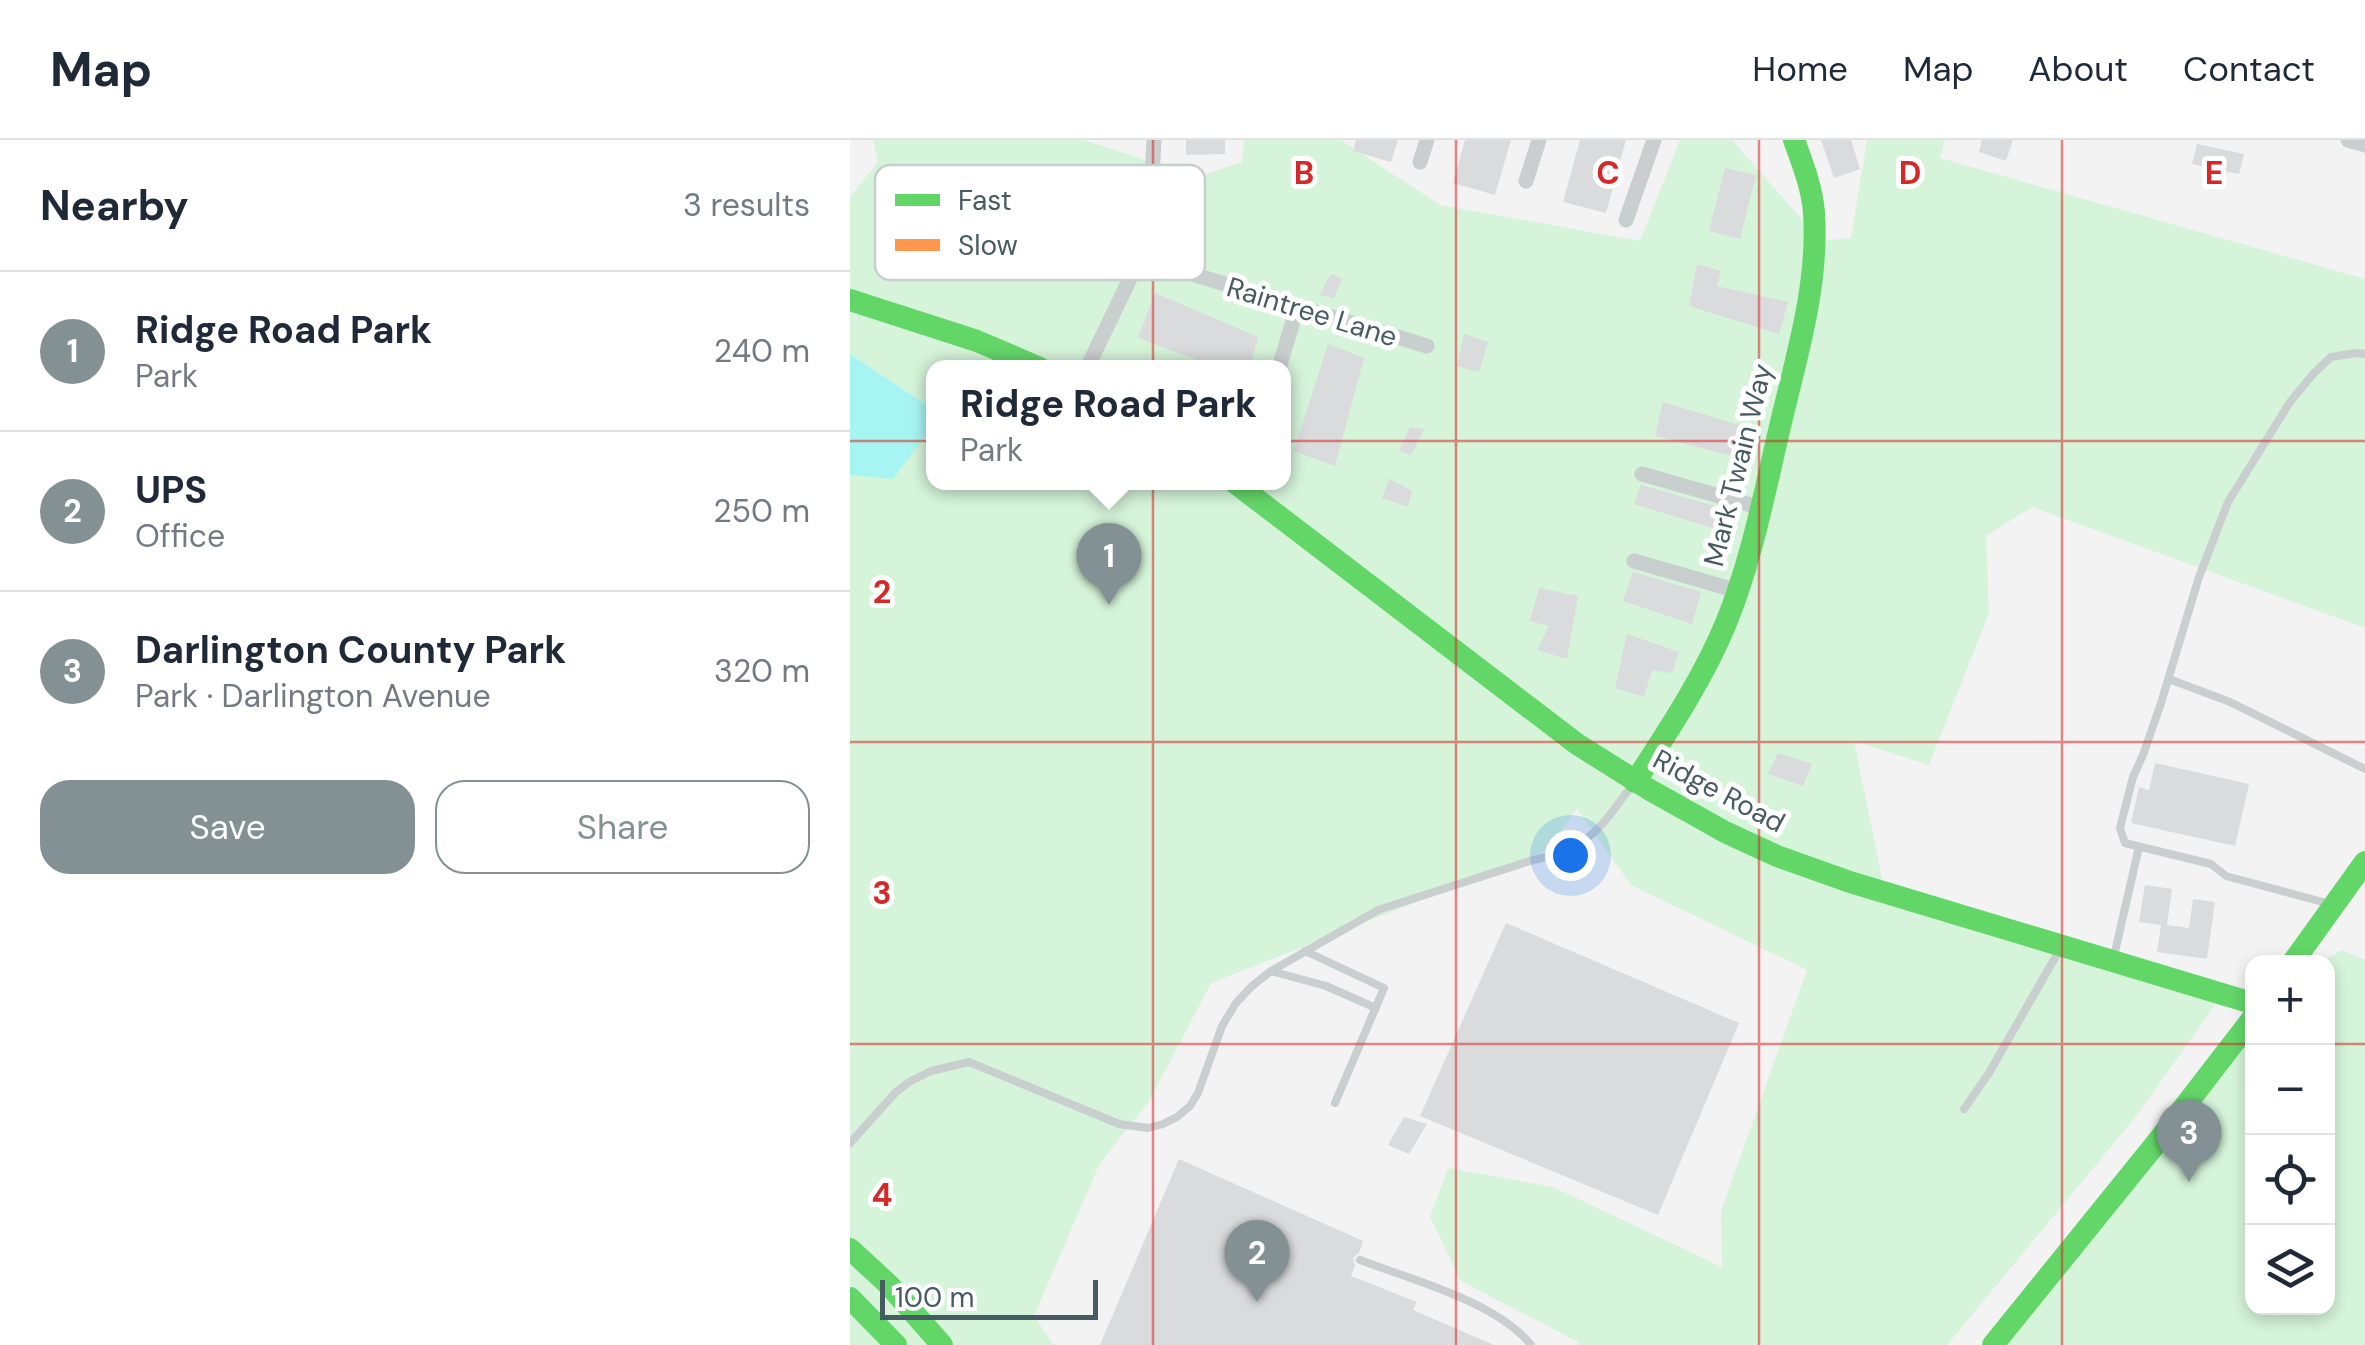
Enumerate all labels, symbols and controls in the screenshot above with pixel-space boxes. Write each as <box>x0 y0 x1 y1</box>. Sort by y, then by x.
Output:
text: Map <box>50 38 152 101</box>
text: Home <box>1752 46 1848 92</box>
text: Map <box>1903 46 1973 92</box>
text: About <box>2028 46 2128 92</box>
text: Contact <box>2183 46 2315 92</box>
text: B <box>1294 152 1314 194</box>
text: C <box>1596 152 1620 194</box>
text: D <box>1899 152 1921 194</box>
text: E <box>2205 152 2223 194</box>
legend <box>875 165 1205 280</box>
text: Nearby <box>40 178 189 233</box>
text: Fast <box>958 182 1012 219</box>
text: 3 results <box>683 184 810 226</box>
text: Slow <box>958 227 1018 264</box>
street label: Raintree Lane <box>1222 269 1402 355</box>
text: Ridge Road Park <box>135 305 432 355</box>
text: 1 <box>67 330 78 372</box>
text: 240 m <box>714 330 810 372</box>
text: Park <box>135 355 198 397</box>
popup <box>926 360 1291 490</box>
street label: Mark Twain Way <box>1695 360 1781 570</box>
text: Ridge Road Park <box>960 379 1257 429</box>
text: Park <box>960 429 1023 471</box>
text: UPS <box>135 465 207 515</box>
text: 2 <box>63 490 82 532</box>
text: 250 m <box>713 490 810 532</box>
text: Office <box>135 515 225 557</box>
pin: 1 <box>1076 522 1142 605</box>
text: 2 <box>873 571 891 613</box>
text: Darlington County Park <box>135 625 566 675</box>
text: 3 <box>63 650 82 692</box>
text: 320 m <box>714 650 810 692</box>
text: Park · Darlington Avenue <box>135 675 491 717</box>
street label: Ridge Road <box>1647 741 1791 841</box>
button: Save <box>40 780 415 874</box>
button: Share <box>435 780 810 874</box>
your location <box>1545 830 1596 881</box>
text: 3 <box>872 872 892 914</box>
map controls <box>2245 955 2335 1315</box>
button: + <box>2245 955 2335 1045</box>
button: − <box>2245 1045 2335 1135</box>
pin: 3 <box>2156 1100 2222 1182</box>
button: locate <box>2245 1135 2335 1225</box>
text: 4 <box>872 1174 892 1216</box>
pin: 2 <box>1224 1220 1290 1302</box>
button: layers <box>2245 1225 2335 1315</box>
scale bar <box>880 1275 1098 1320</box>
text: 100 m <box>895 1279 974 1316</box>

